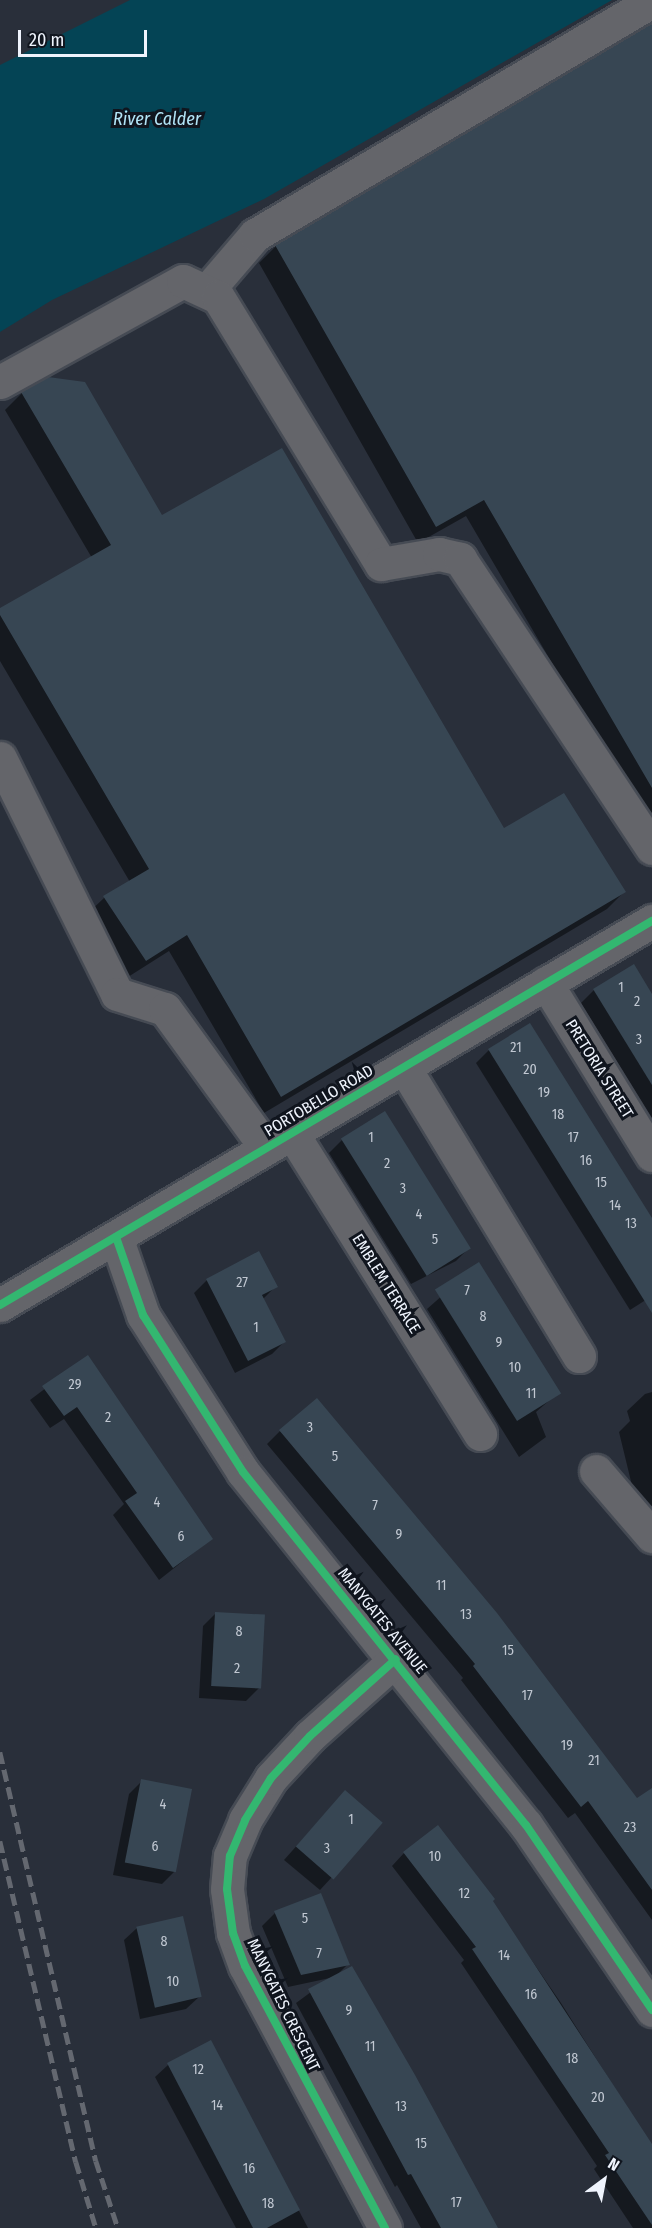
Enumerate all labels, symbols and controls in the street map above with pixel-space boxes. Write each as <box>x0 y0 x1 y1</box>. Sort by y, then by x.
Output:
scale bar <box>21 18 150 56</box>
text: 20 m <box>29 29 64 51</box>
water label: River Calder <box>113 108 201 130</box>
house number: 1 <box>618 980 624 996</box>
house number: 2 <box>634 994 640 1010</box>
street label: PRETORIA STREET <box>561 1016 637 1122</box>
house number: 3 <box>636 1032 642 1048</box>
house number: 21 <box>510 1040 522 1056</box>
street label: PORTOBELLO ROAD <box>261 1061 377 1141</box>
house number: 20 <box>523 1062 537 1078</box>
house number: 19 <box>538 1085 550 1101</box>
house number: 18 <box>552 1107 564 1123</box>
house number: 1 <box>368 1130 374 1146</box>
house number: 17 <box>567 1130 579 1146</box>
house number: 16 <box>580 1153 592 1169</box>
house number: 2 <box>384 1156 390 1172</box>
house number: 15 <box>595 1175 607 1191</box>
house number: 3 <box>400 1181 406 1197</box>
house number: 14 <box>609 1198 621 1214</box>
house number: 4 <box>416 1207 422 1223</box>
house number: 13 <box>625 1216 637 1232</box>
street label: EMBLEM TERRACE <box>348 1231 424 1337</box>
house number: 5 <box>432 1232 438 1248</box>
house number: 27 <box>236 1275 248 1291</box>
house number: 7 <box>464 1283 470 1299</box>
house number: 8 <box>480 1309 486 1325</box>
house number: 1 <box>253 1320 259 1336</box>
house number: 9 <box>496 1335 502 1351</box>
house number: 10 <box>509 1360 521 1376</box>
house number: 29 <box>69 1377 81 1393</box>
house number: 11 <box>526 1386 536 1402</box>
house number: 2 <box>105 1410 111 1426</box>
house number: 3 <box>307 1420 313 1436</box>
house number: 5 <box>332 1449 338 1465</box>
house number: 4 <box>154 1495 160 1511</box>
house number: 7 <box>372 1498 378 1514</box>
house number: 9 <box>396 1527 402 1543</box>
house number: 6 <box>178 1529 184 1545</box>
street label: MANYGATES AVENUE <box>333 1564 431 1678</box>
house number: 11 <box>436 1578 446 1594</box>
house number: 13 <box>460 1607 472 1623</box>
house number: 8 <box>236 1624 242 1640</box>
house number: 15 <box>502 1643 514 1659</box>
house number: 2 <box>234 1661 240 1677</box>
house number: 17 <box>521 1688 533 1704</box>
house number: 19 <box>561 1738 573 1754</box>
house number: 21 <box>588 1753 600 1769</box>
house number: 4 <box>160 1797 166 1813</box>
house number: 1 <box>348 1812 354 1828</box>
house number: 23 <box>624 1820 636 1836</box>
house number: 6 <box>152 1839 158 1855</box>
house number: 3 <box>324 1841 330 1857</box>
house number: 10 <box>429 1849 441 1865</box>
house number: 12 <box>458 1886 470 1902</box>
house number: 5 <box>302 1911 308 1927</box>
house number: 8 <box>161 1934 167 1950</box>
street label: MANYGATES CRESCENT <box>243 1936 323 2074</box>
house number: 7 <box>316 1946 322 1962</box>
house number: 14 <box>498 1948 510 1964</box>
house number: 10 <box>167 1974 179 1990</box>
house number: 16 <box>525 1987 537 2003</box>
house number: 9 <box>346 2003 352 2019</box>
house number: 11 <box>365 2039 375 2055</box>
house number: 18 <box>566 2051 578 2067</box>
house number: 12 <box>192 2062 204 2078</box>
house number: 20 <box>591 2090 605 2106</box>
house number: 14 <box>211 2098 223 2114</box>
house number: 13 <box>395 2099 407 2115</box>
house number: 15 <box>415 2136 427 2152</box>
north arrow <box>574 2150 634 2210</box>
text: N <box>605 2154 623 2175</box>
house number: 16 <box>243 2161 255 2177</box>
house number: 17 <box>450 2195 462 2211</box>
house number: 18 <box>262 2196 274 2212</box>

